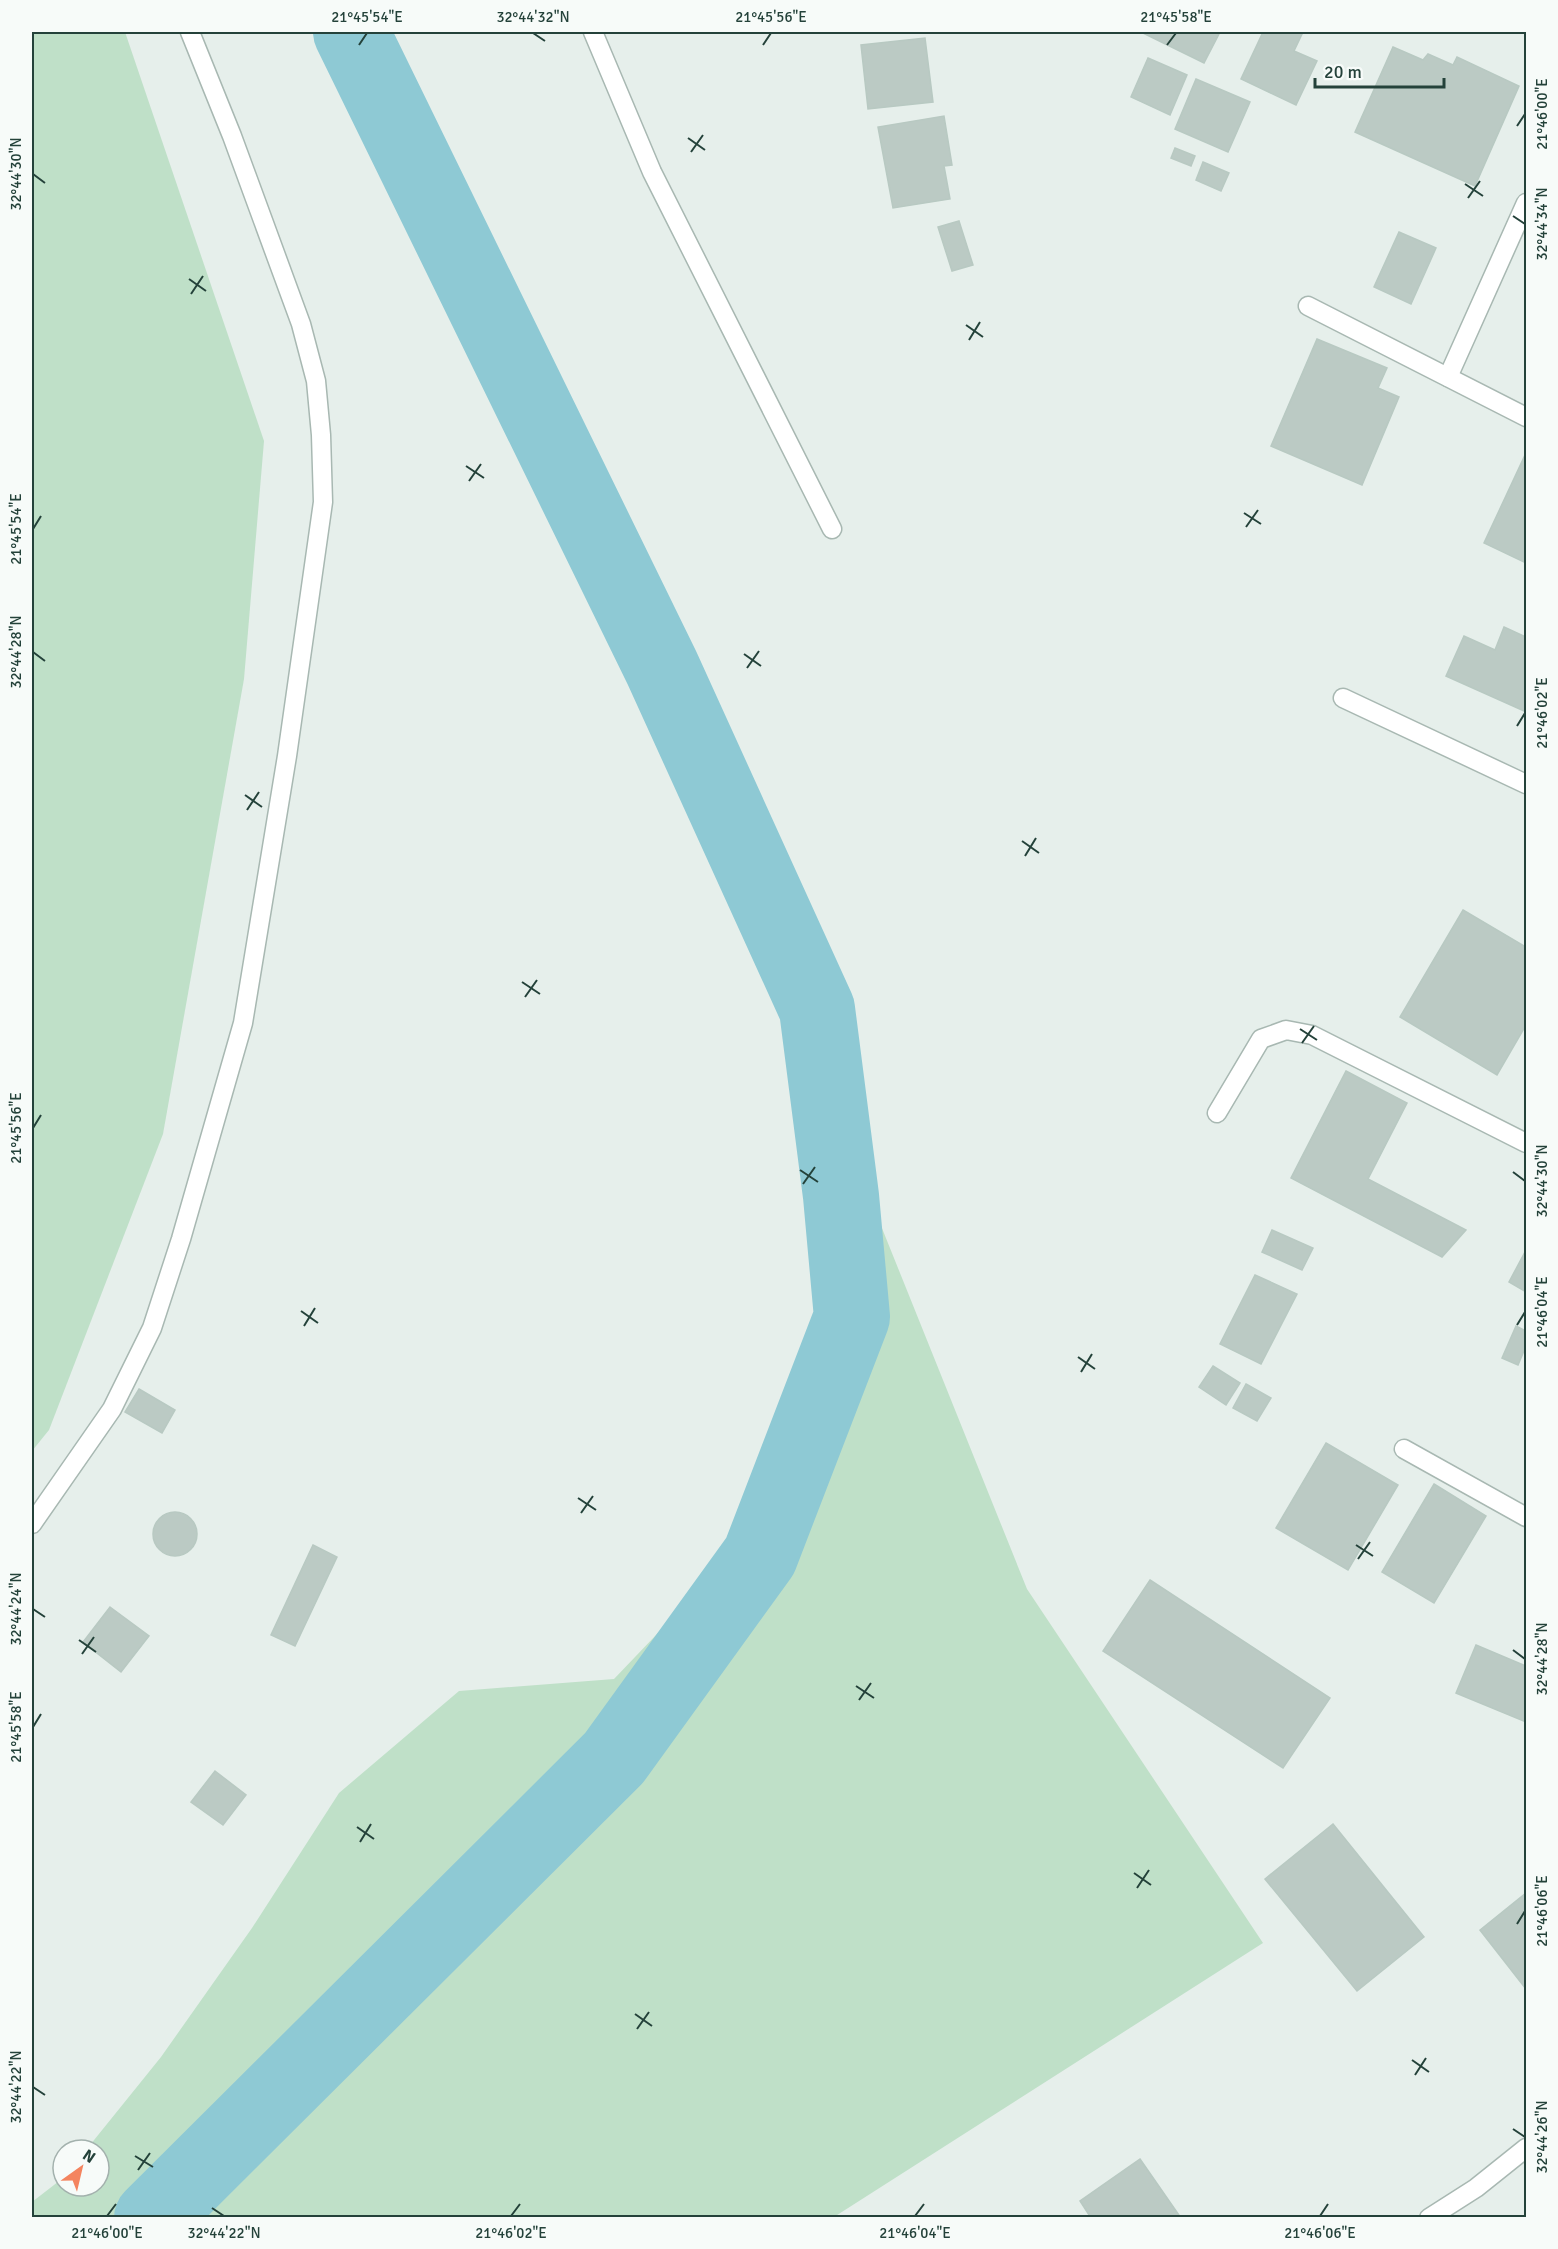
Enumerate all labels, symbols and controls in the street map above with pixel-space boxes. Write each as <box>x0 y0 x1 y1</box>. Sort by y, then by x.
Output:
text: 21°45'54"E <box>331 8 403 26</box>
text: 32°44'32"N <box>496 8 570 26</box>
text: 21°45'56"E <box>735 8 807 26</box>
text: 21°45'58"E <box>1140 8 1212 26</box>
scale bar <box>1315 51 1444 89</box>
text: 20 m <box>1324 61 1362 83</box>
text: 21°46'00"E <box>1533 78 1551 150</box>
text: 32°44'30"N <box>7 137 25 211</box>
text: 32°44'34"N <box>1533 187 1551 261</box>
text: 21°45'54"E <box>7 493 25 565</box>
text: 32°44'28"N <box>7 615 25 689</box>
text: 21°46'02"E <box>1533 677 1551 749</box>
text: 21°45'56"E <box>7 1092 25 1164</box>
text: 32°44'30"N <box>1533 1144 1551 1218</box>
text: 21°46'04"E <box>1533 1276 1551 1348</box>
text: 32°44'24"N <box>7 1572 25 1646</box>
text: 32°44'28"N <box>1533 1622 1551 1696</box>
text: 21°45'58"E <box>7 1691 25 1763</box>
text: 21°46'06"E <box>1533 1875 1551 1947</box>
text: 32°44'22"N <box>7 2050 25 2124</box>
text: 32°44'26"N <box>1533 2100 1551 2174</box>
north arrow <box>51 2138 111 2198</box>
text: N <box>79 2145 99 2168</box>
text: 21°46'00"E <box>71 2224 143 2242</box>
text: 32°44'22"N <box>187 2224 261 2242</box>
text: 21°46'02"E <box>475 2224 547 2242</box>
text: 21°46'04"E <box>879 2224 951 2242</box>
text: 21°46'06"E <box>1284 2224 1356 2242</box>

